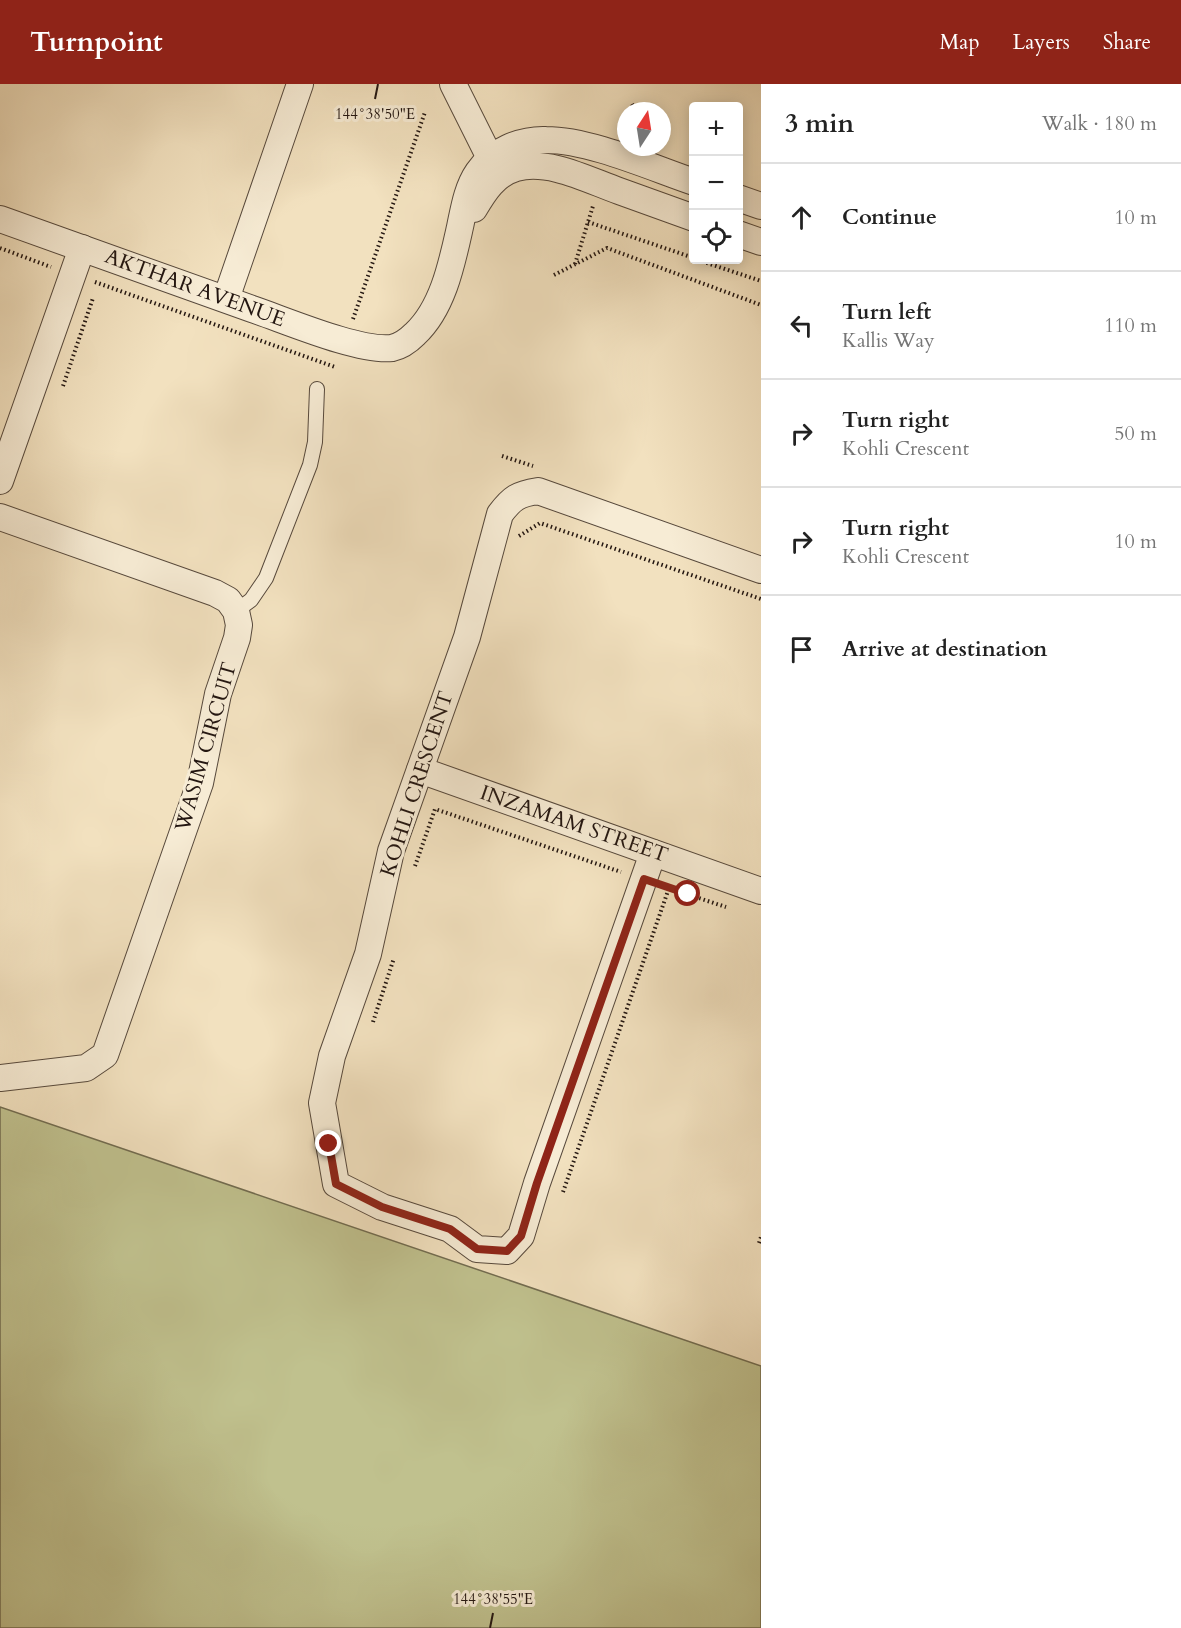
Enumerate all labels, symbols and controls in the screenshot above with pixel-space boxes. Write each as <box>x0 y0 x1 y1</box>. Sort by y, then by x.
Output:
text: Turnpoint <box>30 23 163 61</box>
text: Map <box>940 28 980 57</box>
text: Layers <box>1013 28 1070 57</box>
text: Share <box>1103 28 1151 57</box>
north arrow <box>617 102 671 156</box>
map controls <box>689 102 743 264</box>
button: + <box>689 102 743 156</box>
text: 144°38'50"E <box>335 104 415 124</box>
text: 3 min <box>785 106 854 141</box>
text: Walk · 180 m <box>1042 110 1157 137</box>
button: − <box>689 156 743 210</box>
icon: ahead <box>785 201 818 234</box>
text: Continue <box>842 202 937 232</box>
text: 10 m <box>1114 204 1157 231</box>
button: locate <box>689 210 743 264</box>
street label: AKTHAR AVENUE <box>101 242 289 334</box>
text: Turn left <box>842 297 931 327</box>
icon: left <box>785 309 818 342</box>
text: 110 m <box>1104 312 1157 339</box>
text: Kallis Way <box>842 327 935 354</box>
text: Turn right <box>842 405 949 435</box>
icon: right <box>785 417 818 450</box>
text: 50 m <box>1114 420 1157 447</box>
text: Kohli Crescent <box>842 435 969 462</box>
text: Turn right <box>842 513 949 543</box>
icon: right <box>785 525 818 558</box>
text: 10 m <box>1114 528 1157 555</box>
text: Kohli Crescent <box>842 543 969 570</box>
icon: arrive <box>785 633 818 666</box>
text: Arrive at destination <box>842 634 1047 664</box>
street label: WASIM CIRCUIT <box>168 659 244 836</box>
street label: KOHLI CRESCENT <box>373 688 461 880</box>
street label: INZAMAM STREET <box>476 778 672 870</box>
route start <box>674 880 700 906</box>
route end <box>315 1130 341 1156</box>
text: 144°38'55"E <box>453 1589 533 1609</box>

